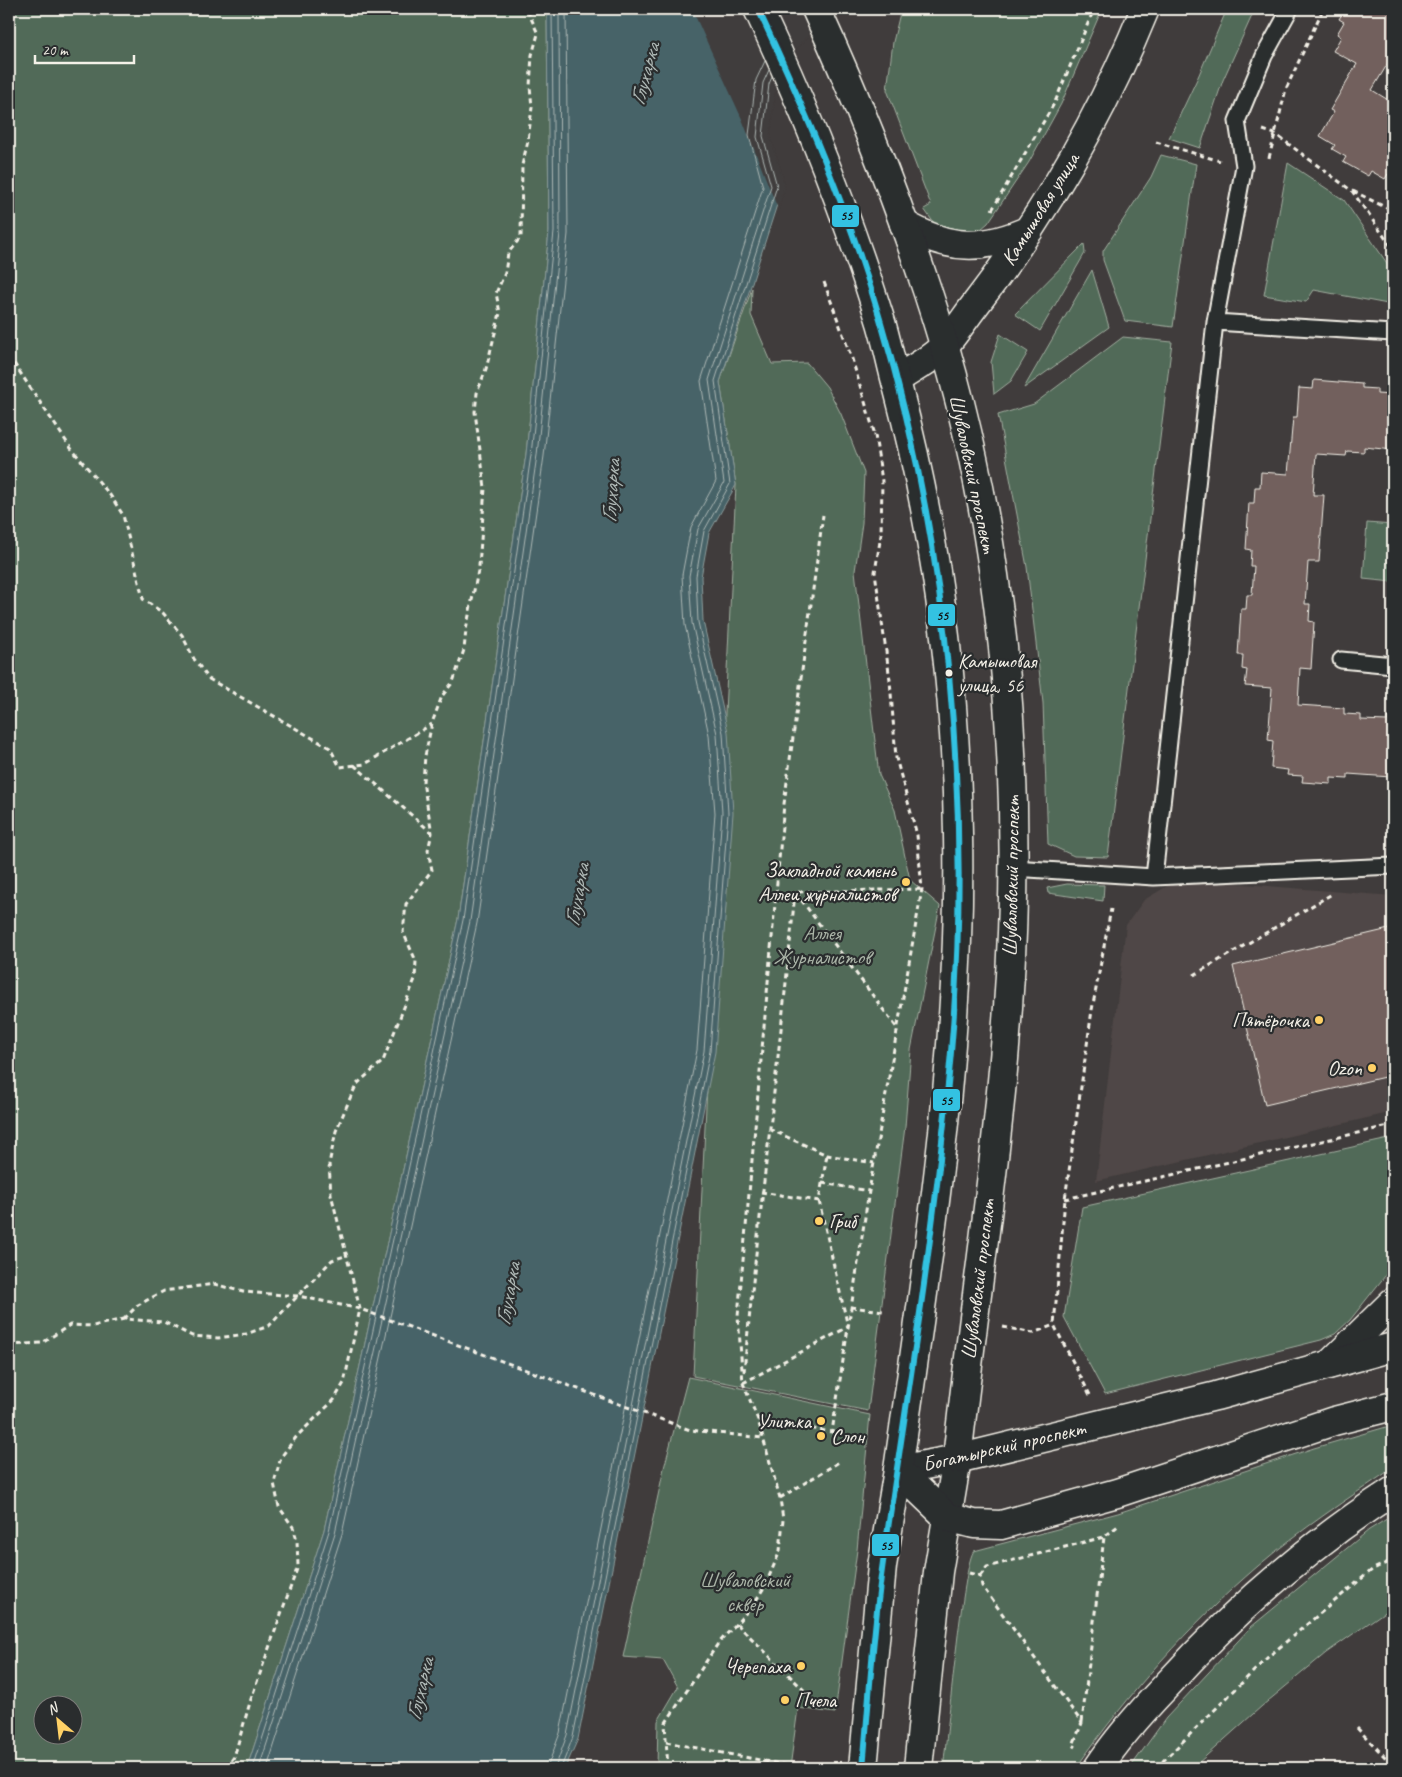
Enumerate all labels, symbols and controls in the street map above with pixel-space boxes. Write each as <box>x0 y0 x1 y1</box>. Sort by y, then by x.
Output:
scale bar <box>35 32 134 64</box>
water label: Глухарка <box>623 37 667 108</box>
text: 20 m <box>42 41 69 60</box>
street label: Камышовая улица <box>995 146 1086 270</box>
line badge: 55 <box>831 204 860 228</box>
text: 55 <box>840 207 854 224</box>
street label: Шуваловский проспект <box>944 392 1003 557</box>
water label: Глухарка <box>595 456 627 523</box>
line badge: 55 <box>927 603 956 627</box>
text: 55 <box>936 607 950 624</box>
place label: Камышовая улица, 56 <box>957 649 1039 698</box>
marker: Камышовая улица, 56 <box>944 668 954 678</box>
street label: Шуваловский проспект <box>997 794 1025 957</box>
place label: Закладной камень Аллеи журналистов <box>758 857 901 907</box>
water label: Глухарка <box>558 859 597 928</box>
marker: Закладной камень Аллеи журналистов <box>900 876 912 888</box>
park label: Аллея Журналистов <box>774 920 875 970</box>
place label: Пятёрочка <box>1232 1007 1311 1033</box>
marker: Пятёрочка <box>1313 1014 1325 1026</box>
place label: Ozon <box>1327 1055 1363 1081</box>
marker: Ozon <box>1366 1062 1378 1074</box>
line badge: 55 <box>932 1088 961 1112</box>
text: 55 <box>940 1092 954 1109</box>
street label: Шуваловский проспект <box>955 1196 1001 1361</box>
place label: Гриб <box>829 1208 859 1234</box>
marker: Гриб <box>813 1215 825 1227</box>
water label: Глухарка <box>489 1258 528 1327</box>
place label: Улитка <box>757 1408 813 1434</box>
street label: Богатырский проспект <box>920 1414 1089 1477</box>
marker: Улитка <box>815 1415 827 1427</box>
place label: Слон <box>831 1423 866 1449</box>
marker: Слон <box>815 1430 827 1442</box>
line badge: 55 <box>871 1533 900 1557</box>
text: 55 <box>880 1537 894 1554</box>
park label: Шуваловский сквер <box>700 1567 791 1617</box>
water label: Глухарка <box>399 1652 441 1723</box>
place label: Черепаха <box>725 1653 793 1679</box>
marker: Черепаха <box>795 1660 807 1672</box>
place label: Пчела <box>795 1687 838 1713</box>
north arrow <box>32 1694 82 1744</box>
marker: Пчела <box>779 1694 791 1706</box>
text: N <box>44 1698 62 1719</box>

